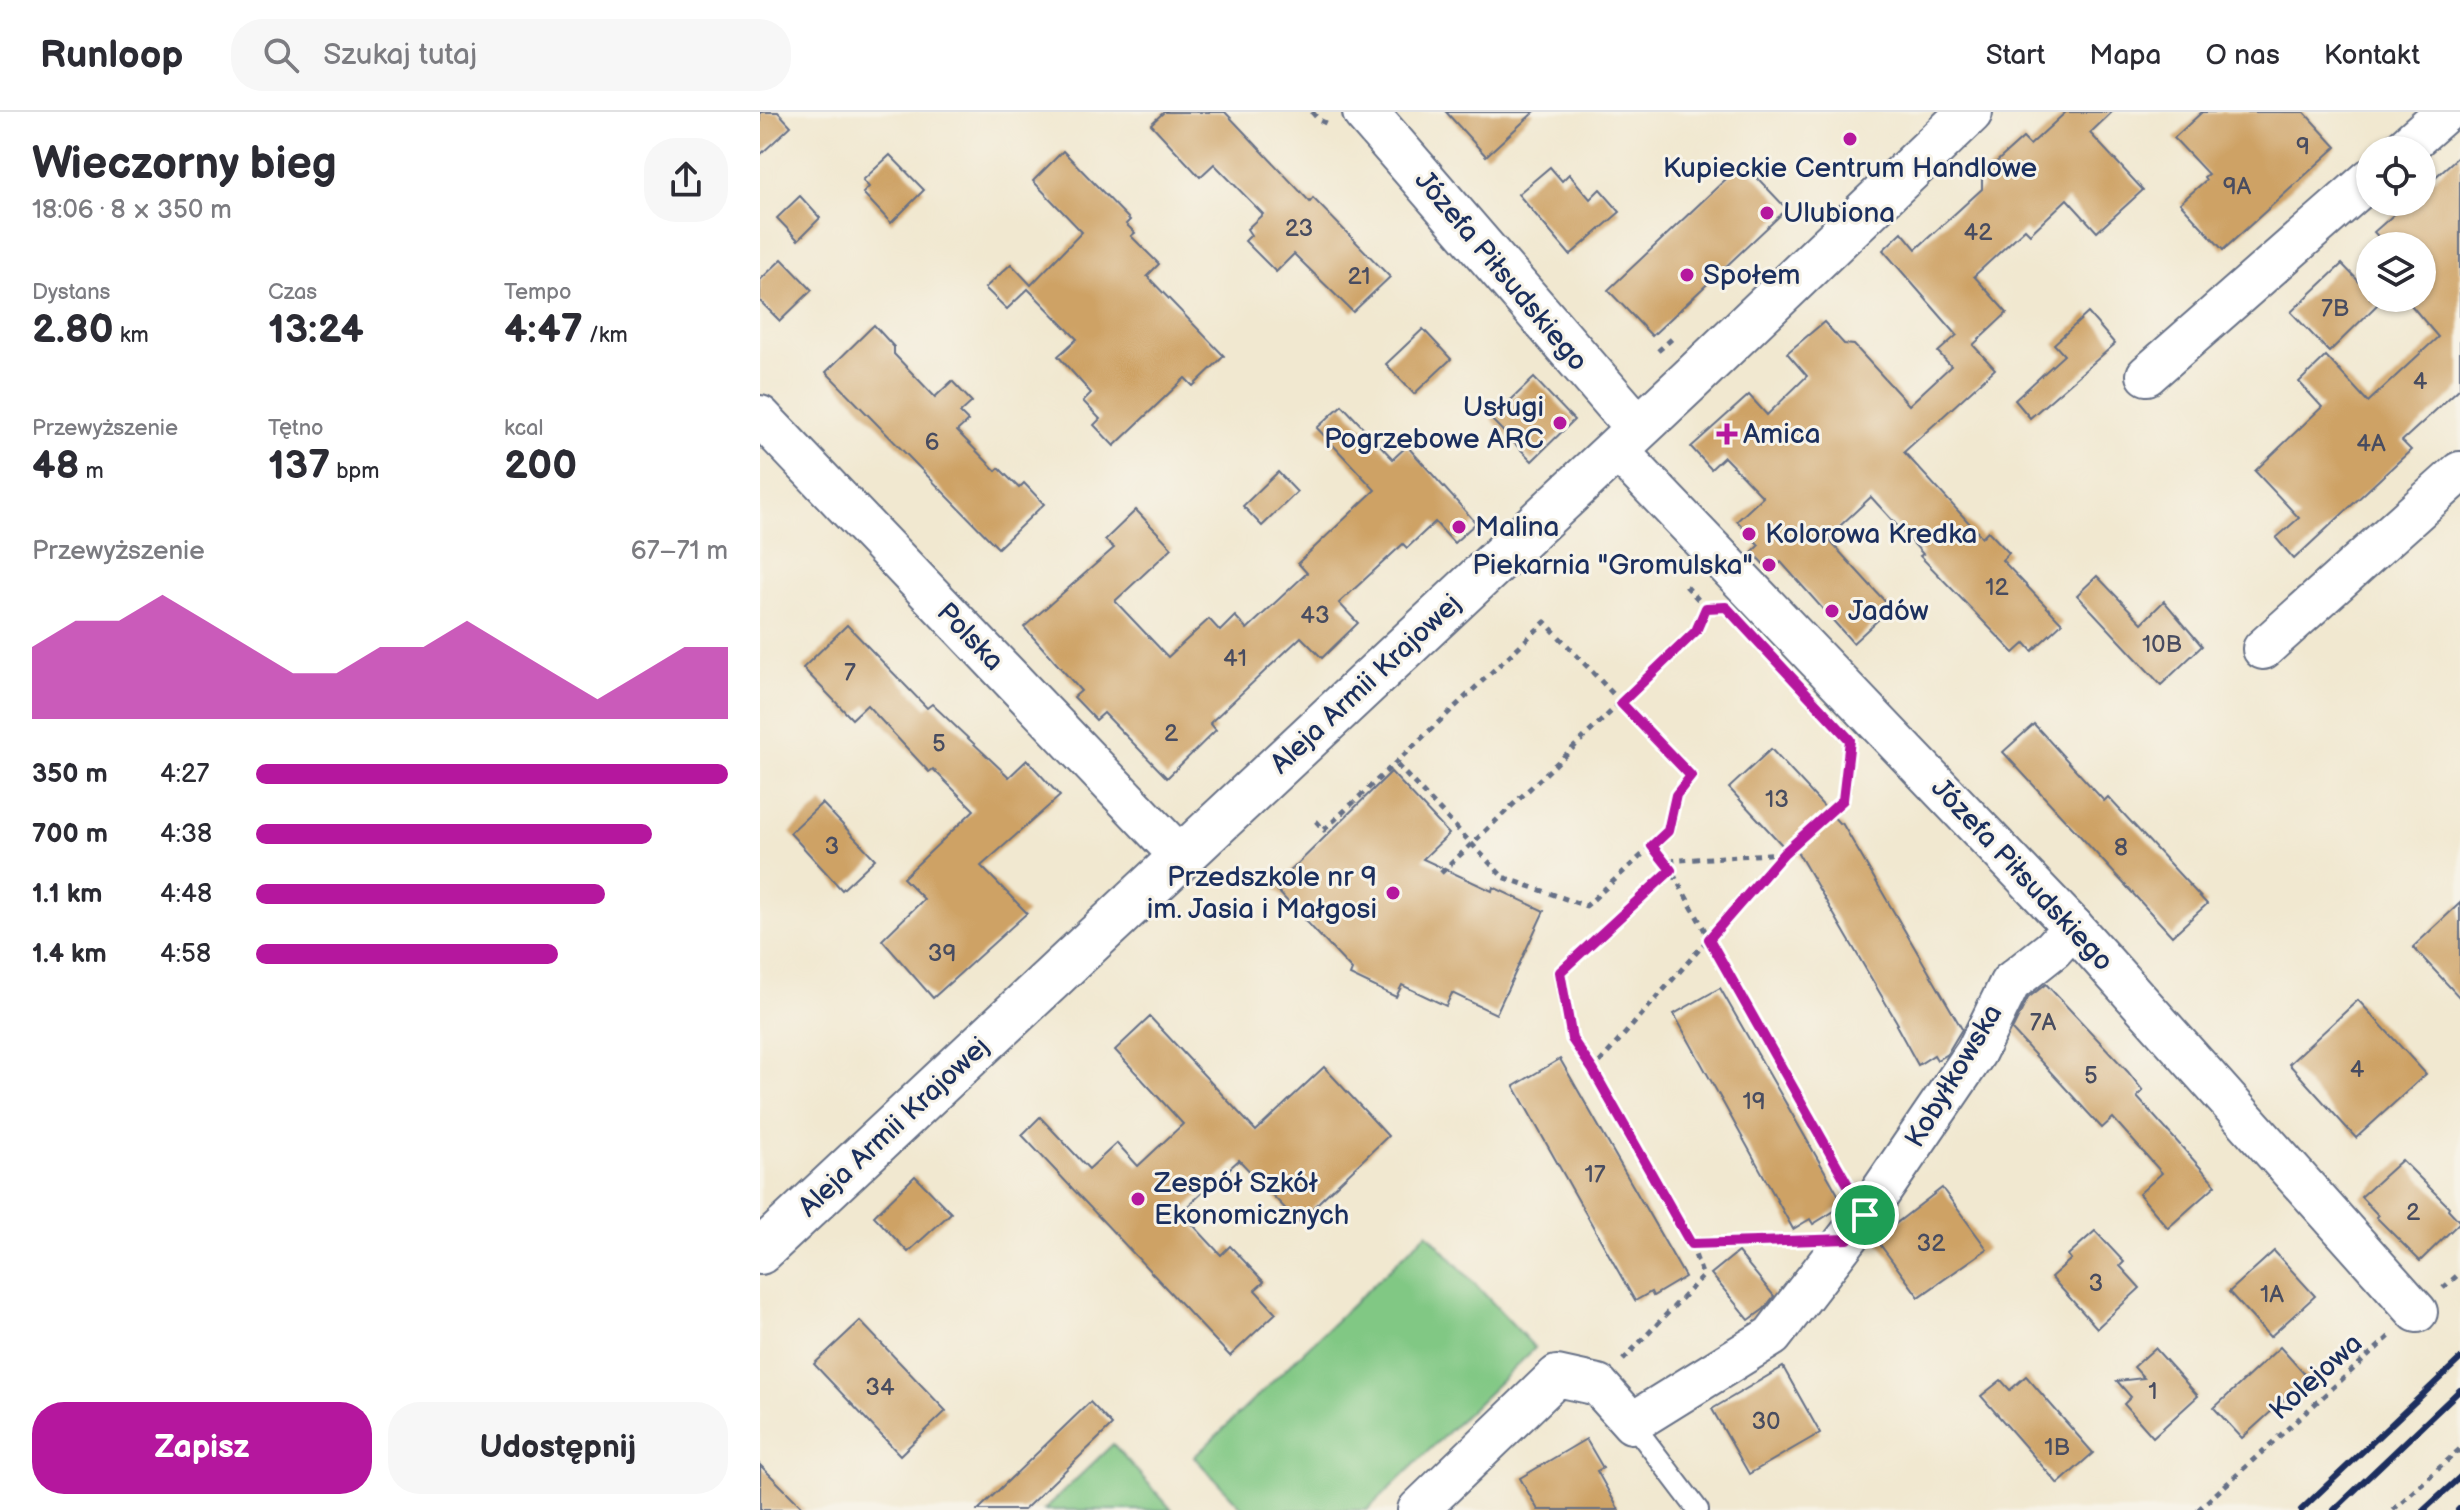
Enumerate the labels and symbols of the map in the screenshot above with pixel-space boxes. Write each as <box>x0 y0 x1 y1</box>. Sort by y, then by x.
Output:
marker: Kupieckie Centrum Handlowe <box>1841 130 1859 148</box>
house number: 9 <box>2296 132 2310 161</box>
place label: Kupieckie Centrum Handlowe <box>1663 152 2037 185</box>
street label: Józefa Piłsudskiego <box>1408 164 1594 378</box>
house number: 9A <box>2223 172 2252 201</box>
place label: Ulubiona <box>1783 197 1895 230</box>
marker: Ulubiona <box>1758 204 1776 222</box>
house number: 23 <box>1285 214 1313 243</box>
house number: 42 <box>1964 218 1992 247</box>
place label: Społem <box>1703 259 1800 292</box>
house number: 21 <box>1347 262 1371 291</box>
marker: Społem <box>1678 266 1696 284</box>
house number: 7B <box>2321 294 2349 323</box>
house number: 4 <box>2413 367 2428 396</box>
place label: Usługi Pogrzebowe ARC <box>1324 391 1544 456</box>
marker: Usługi Pogrzebowe ARC <box>1551 414 1569 432</box>
place label: Amica <box>1743 418 1821 451</box>
marker: Amica <box>1718 425 1736 443</box>
house number: 6 <box>925 428 939 457</box>
house number: 4A <box>2356 429 2386 458</box>
place label: Malina <box>1475 511 1559 544</box>
marker: Malina <box>1450 518 1468 536</box>
place label: Kolorowa Kredka <box>1765 518 1977 551</box>
marker: Kolorowa Kredka <box>1740 525 1758 543</box>
place label: Piekarnia "Gromulska" <box>1472 549 1753 582</box>
marker: Piekarnia "Gromulska" <box>1760 556 1778 574</box>
house number: 12 <box>1985 573 2009 602</box>
street label: Aleja Armii Krajowej <box>1264 587 1468 781</box>
place label: Jadów <box>1848 595 1929 628</box>
street label: Polska <box>930 596 1010 678</box>
house number: 43 <box>1300 601 1330 630</box>
marker: Jadów <box>1823 602 1841 620</box>
house number: 10B <box>2142 630 2182 659</box>
house number: 41 <box>1223 644 1247 673</box>
house number: 7 <box>844 658 856 687</box>
house number: 2 <box>1164 719 1178 748</box>
house number: 5 <box>932 729 946 758</box>
street label: Józefa Piłsudskiego <box>1924 772 2120 978</box>
house number: 13 <box>1765 785 1789 814</box>
house number: 3 <box>825 832 839 861</box>
house number: 8 <box>2114 833 2128 862</box>
place label: Przedszkole nr 9 im. Jasia i Małgosi <box>1147 861 1377 926</box>
marker: Przedszkole nr 9 im. Jasia i Małgosi <box>1384 884 1402 902</box>
house number: 39 <box>928 939 956 968</box>
street label: Kobyłkowska <box>1898 998 2010 1154</box>
house number: 7A <box>2030 1008 2057 1037</box>
street label: Aleja Armii Krajowej <box>792 1030 996 1224</box>
house number: 4 <box>2350 1055 2365 1084</box>
house number: 5 <box>2084 1061 2098 1090</box>
house number: 19 <box>1742 1087 1766 1116</box>
house number: 17 <box>1584 1160 1606 1189</box>
place label: Zespół Szkół Ekonomicznych <box>1153 1167 1349 1232</box>
pin <box>1831 1181 1899 1249</box>
marker: Zespół Szkół Ekonomicznych <box>1129 1190 1147 1208</box>
house number: 2 <box>2406 1198 2420 1227</box>
house number: 32 <box>1917 1229 1945 1258</box>
house number: 3 <box>2089 1269 2103 1298</box>
house number: 1A <box>2260 1280 2284 1309</box>
street label: Kolejowa <box>2263 1327 2369 1427</box>
house number: 34 <box>865 1373 895 1402</box>
house number: 1 <box>2148 1377 2158 1406</box>
house number: 30 <box>1752 1407 1780 1436</box>
house number: 1B <box>2044 1433 2070 1462</box>

